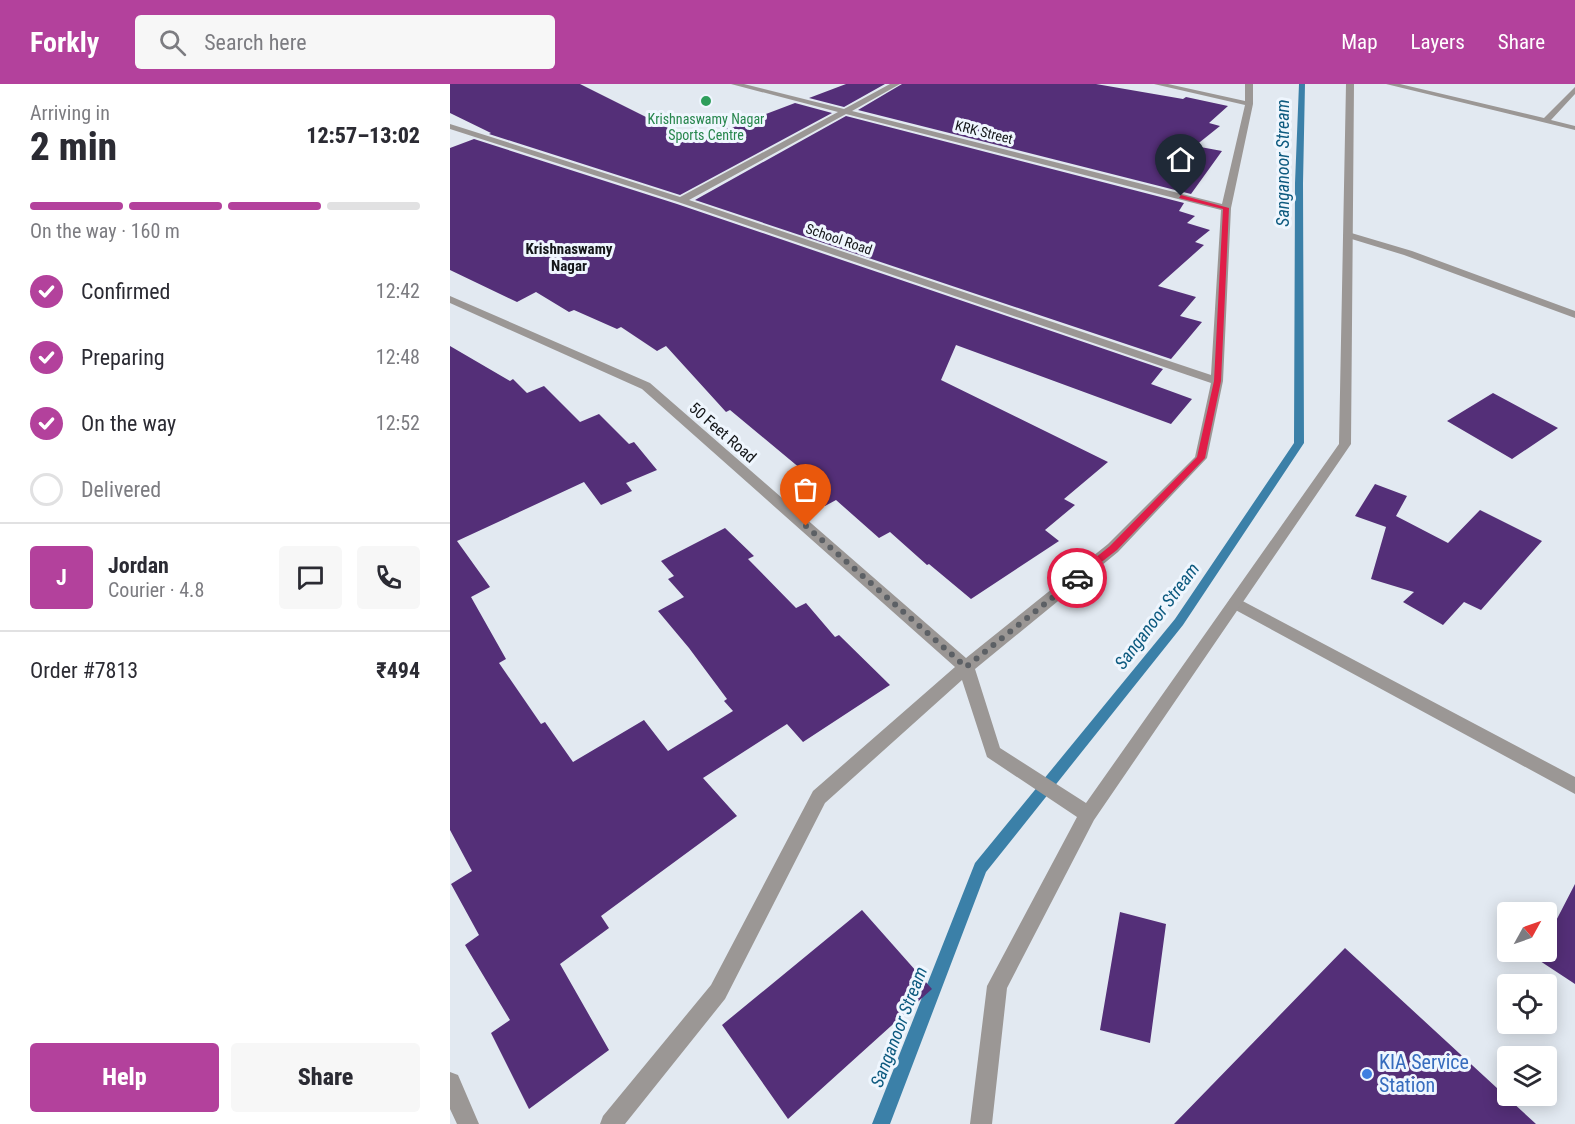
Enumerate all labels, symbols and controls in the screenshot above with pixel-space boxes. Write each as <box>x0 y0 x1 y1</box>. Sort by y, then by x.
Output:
search box <box>135 15 555 69</box>
text: Forkly <box>30 26 99 59</box>
icon: search <box>156 26 189 59</box>
text: Search here <box>204 30 307 55</box>
text: Map <box>1341 30 1378 54</box>
text: Layers <box>1411 30 1465 54</box>
text: Share <box>1498 30 1545 54</box>
marker: Krishnaswamy Nagar Sports Centre <box>699 94 713 108</box>
water label: Sanganoor Stream <box>1272 99 1293 227</box>
text: Arriving in <box>30 101 110 125</box>
place label: Krishnaswamy Nagar Sports Centre <box>648 111 764 143</box>
street label: KRK Street <box>954 117 1014 147</box>
text: 12:57–13:02 <box>306 123 420 148</box>
text: 2 min <box>30 124 117 170</box>
pin <box>1155 134 1206 196</box>
icon: home <box>1164 143 1197 176</box>
text: On the way · 160 m <box>30 219 180 243</box>
street label: School Road <box>804 220 874 258</box>
district label: Krishnaswamy Nagar <box>526 240 613 275</box>
icon: check <box>30 275 63 308</box>
text: Confirmed <box>81 279 170 304</box>
text: 12:42 <box>376 279 420 303</box>
icon: check <box>30 341 63 374</box>
text: Preparing <box>81 345 165 370</box>
text: 12:48 <box>376 345 420 369</box>
street label: 50 Feet Road <box>685 398 760 467</box>
icon: check <box>30 407 63 440</box>
text: On the way <box>81 411 176 436</box>
text: 12:52 <box>376 411 420 435</box>
pin <box>780 464 831 526</box>
icon: bag <box>789 473 822 506</box>
text: Delivered <box>81 477 161 502</box>
button: chat <box>279 546 342 609</box>
button: phone <box>357 546 420 609</box>
courier <box>1047 548 1107 608</box>
text: Jordan <box>108 553 169 578</box>
water label: Sanganoor Stream <box>1110 559 1203 673</box>
icon: car <box>1061 562 1094 595</box>
text: J <box>56 565 67 590</box>
text: Courier · 4.8 <box>108 578 204 602</box>
text: Order #7813 <box>30 658 138 683</box>
text: ₹494 <box>376 658 420 683</box>
north arrow <box>1497 902 1557 962</box>
map controls <box>1497 902 1557 1106</box>
water label: Sanganoor Stream <box>866 964 931 1090</box>
button: locate <box>1497 974 1557 1034</box>
button: Help <box>30 1043 219 1112</box>
button: Share <box>231 1043 420 1112</box>
button: layers <box>1497 1046 1557 1106</box>
place label: KIA Service Station <box>1379 1050 1469 1097</box>
marker: KIA Service Station <box>1360 1067 1374 1081</box>

